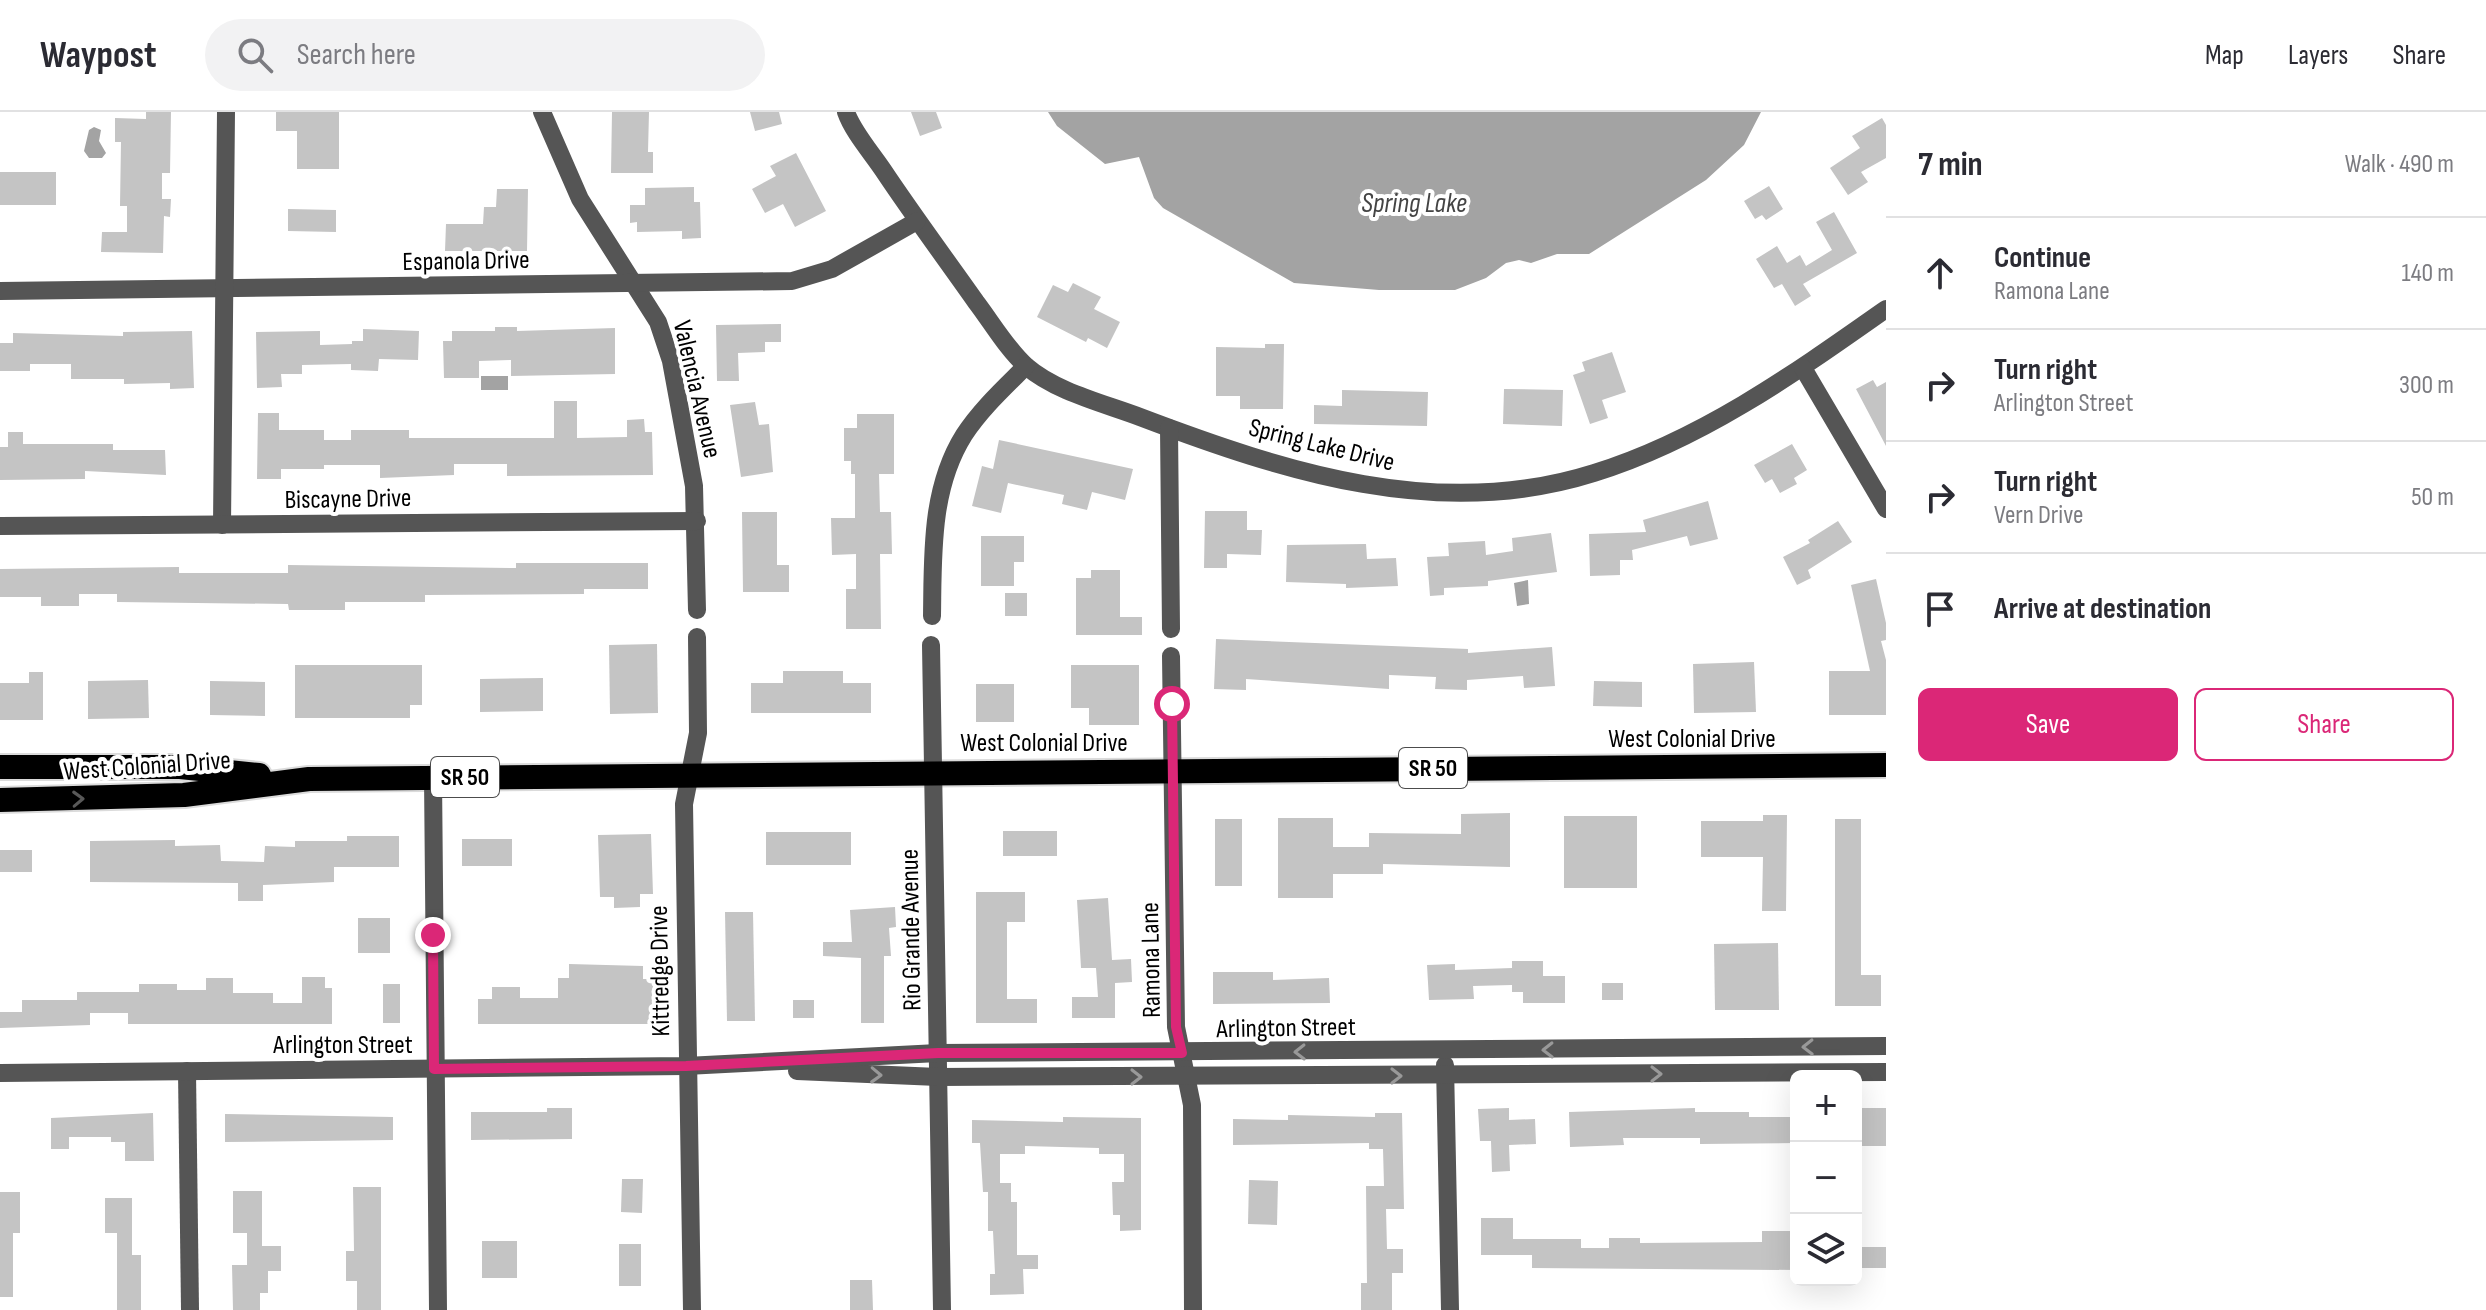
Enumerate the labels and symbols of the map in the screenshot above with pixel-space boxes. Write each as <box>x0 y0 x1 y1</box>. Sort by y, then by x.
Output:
water label: Spring Lake <box>1361 187 1467 220</box>
street label: Espanola Drive <box>402 245 530 278</box>
street label: Valencia Avenue <box>666 318 727 461</box>
street label: Spring Lake Drive <box>1246 412 1398 479</box>
street label: Biscayne Drive <box>284 483 412 516</box>
route start <box>1154 686 1190 722</box>
street label: West Colonial Drive <box>1608 724 1776 755</box>
street label: West Colonial Drive <box>960 728 1128 759</box>
street label: West Colonial Drive <box>62 745 232 788</box>
road number: SR 50 <box>1399 748 1467 788</box>
road number: SR 50 <box>431 757 499 797</box>
one-way arrow <box>72 790 85 807</box>
street label: Rio Grande Avenue <box>895 849 928 1011</box>
street label: Ramona Lane <box>1135 902 1168 1018</box>
street label: Kittredge Drive <box>644 905 677 1037</box>
route end <box>415 917 451 953</box>
street label: Arlington Street <box>1215 1012 1356 1045</box>
street label: Arlington Street <box>272 1030 413 1061</box>
one-way arrow <box>1801 1039 1814 1056</box>
one-way arrow <box>1541 1041 1554 1059</box>
one-way arrow <box>1293 1044 1306 1061</box>
one-way arrow <box>1650 1065 1663 1083</box>
one-way arrow <box>870 1066 883 1083</box>
one-way arrow <box>1390 1067 1403 1085</box>
one-way arrow <box>1130 1068 1143 1086</box>

